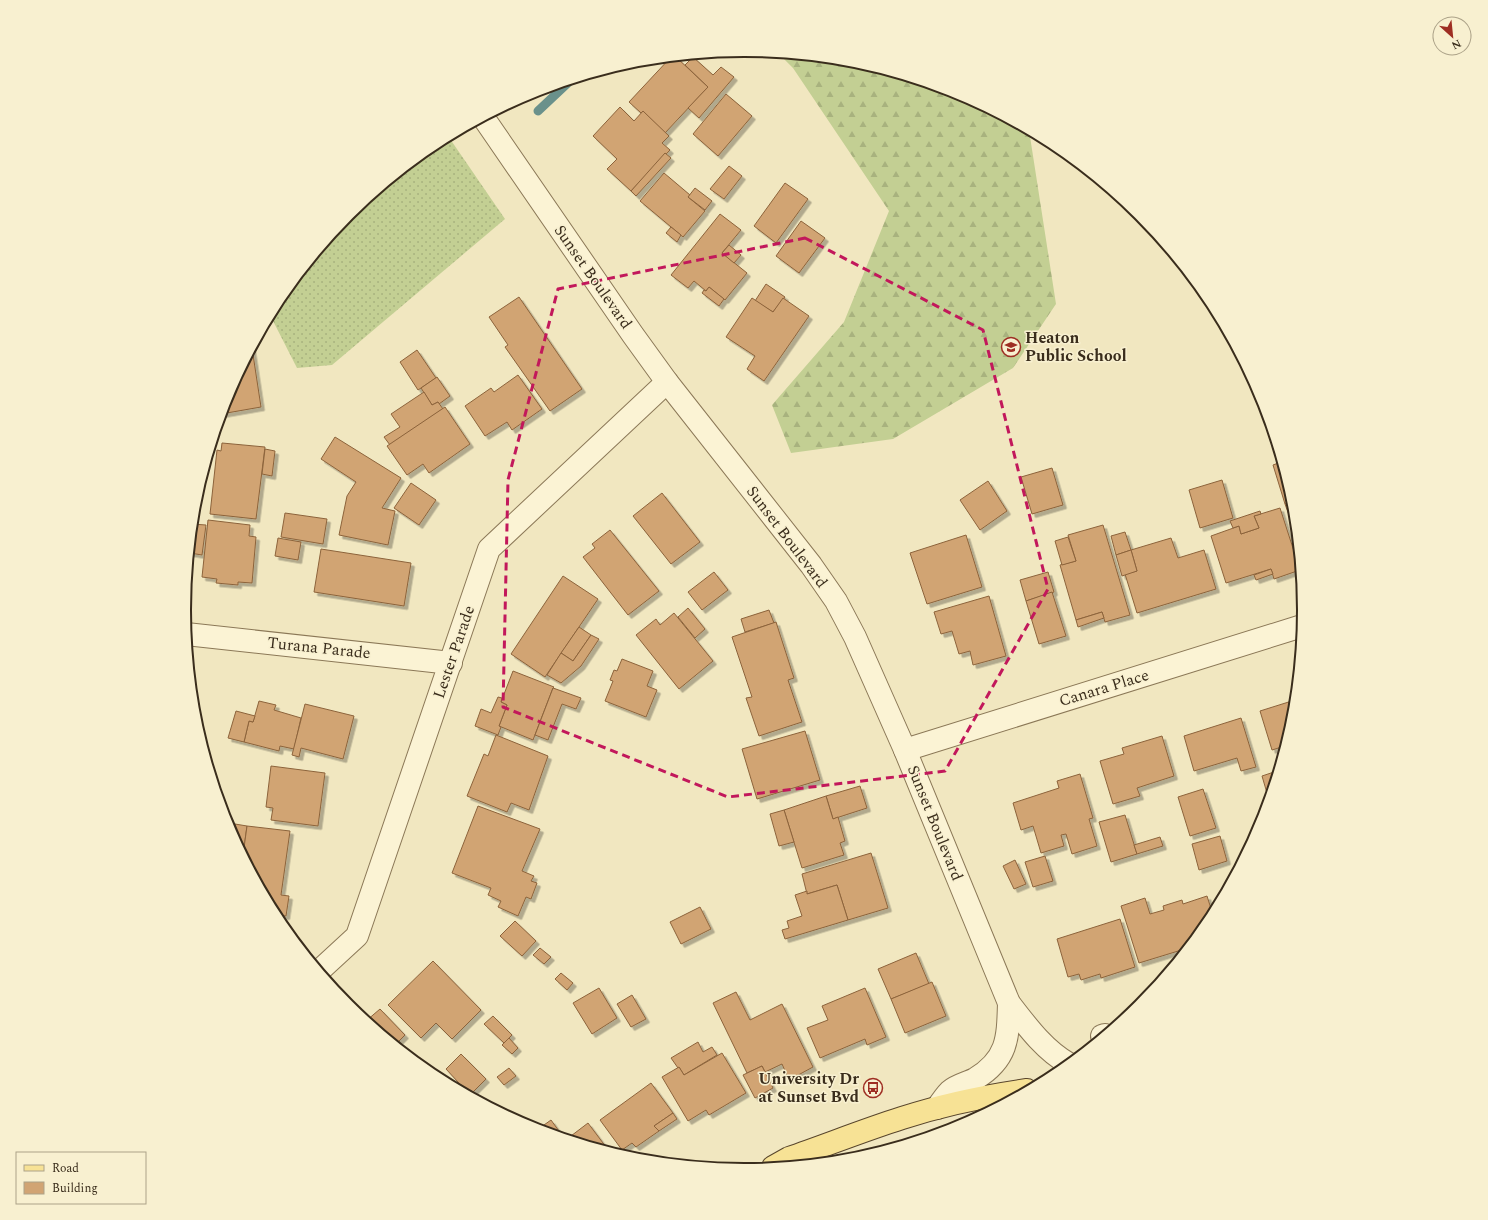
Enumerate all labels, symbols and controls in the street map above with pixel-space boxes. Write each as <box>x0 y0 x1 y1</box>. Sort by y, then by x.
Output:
north arrow <box>1432 16 1472 56</box>
text: N <box>1448 35 1464 54</box>
street label: Sunset Boulevard <box>548 220 638 334</box>
place label: Heaton Public School <box>1025 326 1127 368</box>
school or university icon: Heaton Public School <box>1000 336 1022 358</box>
street label: Sunset Boulevard <box>741 481 834 593</box>
street label: Lester Parade <box>427 602 481 702</box>
street label: Turana Parade <box>266 631 372 665</box>
street label: Canara Place <box>1056 663 1152 713</box>
street label: Sunset Boulevard <box>901 762 969 884</box>
place label: University Dr at Sunset Bvd <box>758 1067 859 1109</box>
bus stop icon: University Dr at Sunset Bvd <box>862 1077 884 1099</box>
legend <box>16 1152 146 1204</box>
text: Road <box>52 1159 79 1178</box>
text: Building <box>52 1179 98 1198</box>

